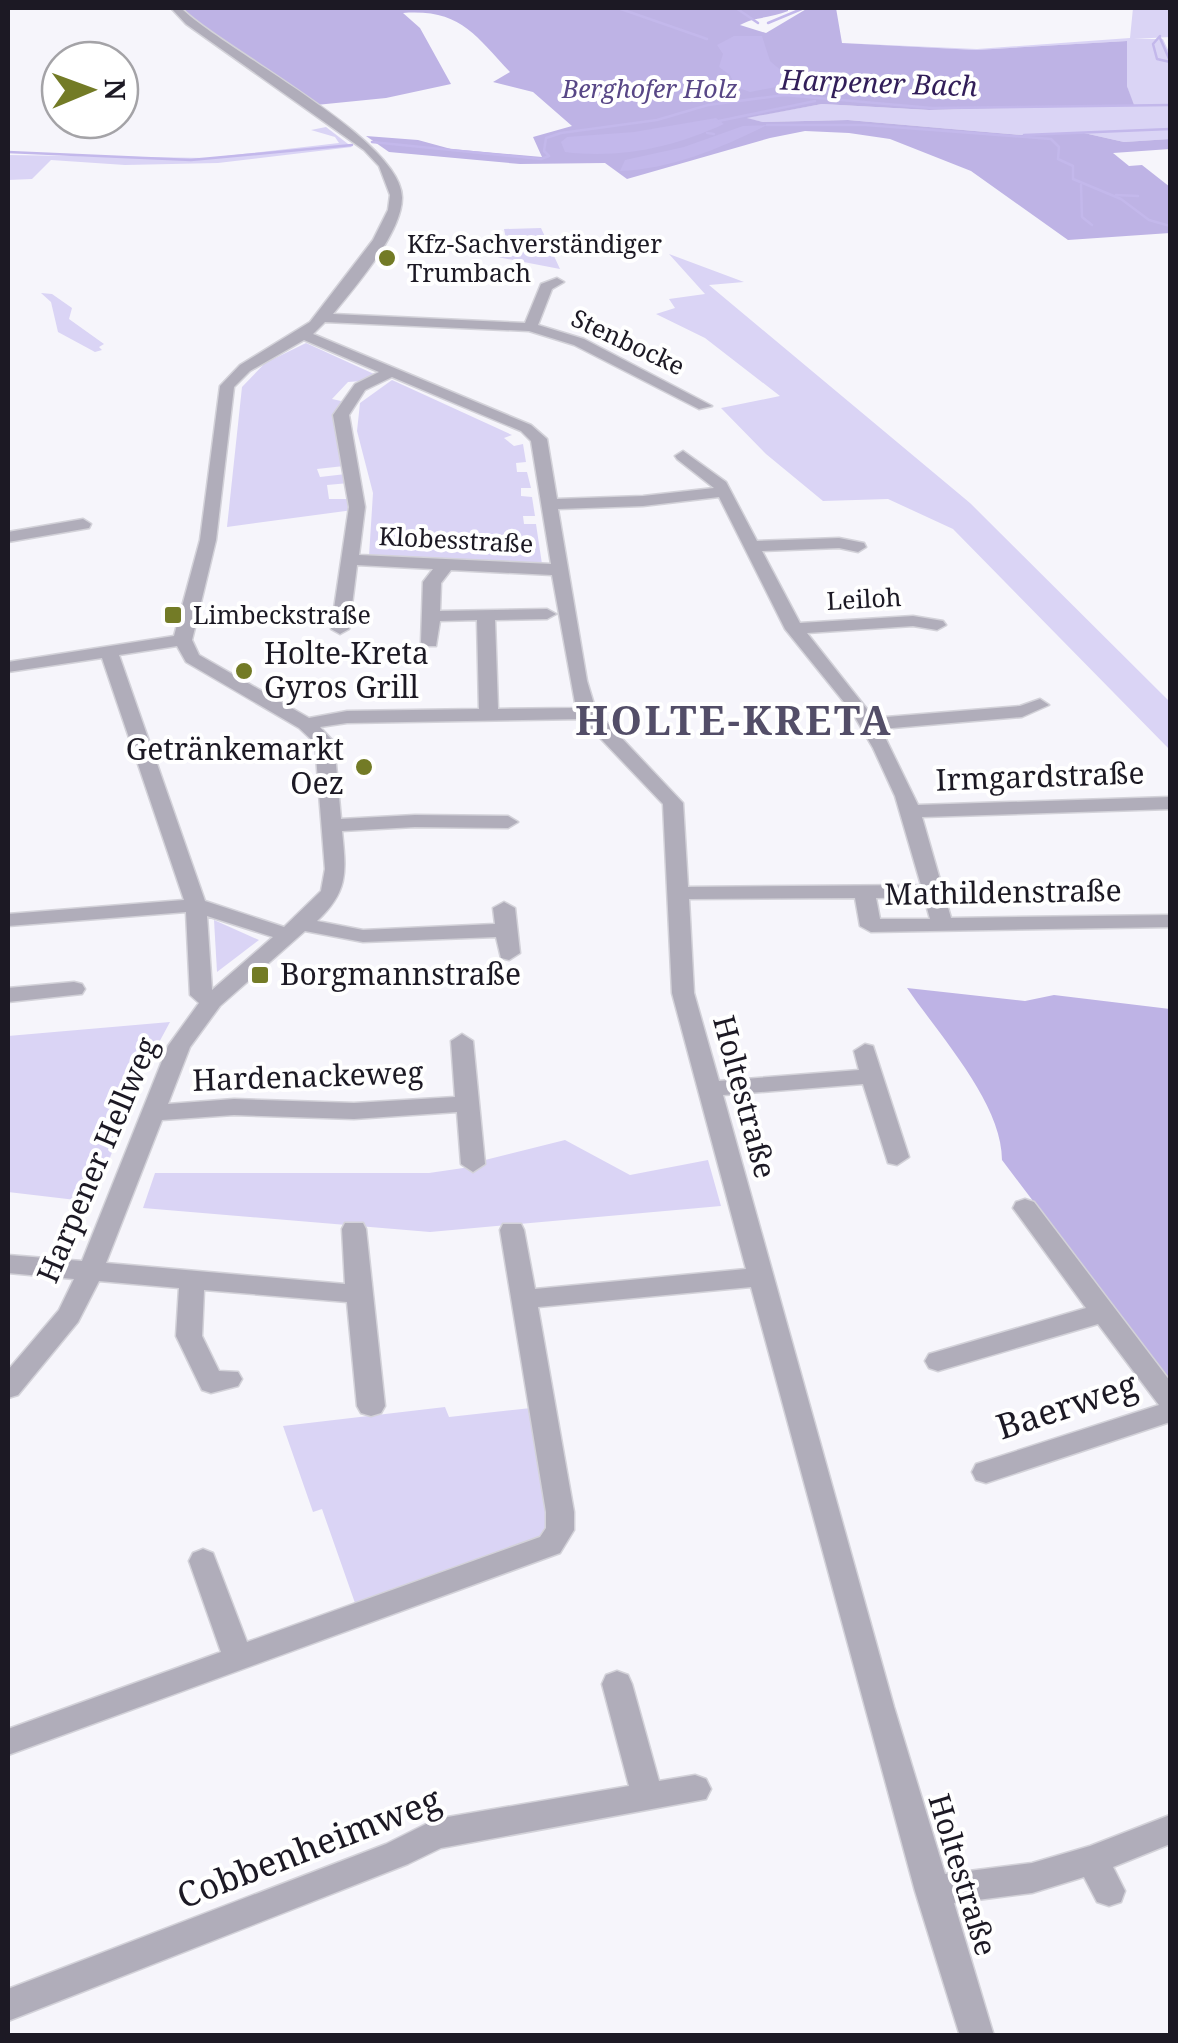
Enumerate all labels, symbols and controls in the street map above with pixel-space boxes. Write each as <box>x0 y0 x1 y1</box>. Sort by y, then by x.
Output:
north arrow <box>40 40 140 140</box>
water label: Harpener Bach <box>779 60 979 104</box>
park label: Berghofer Holz <box>561 71 738 105</box>
text: N <box>97 78 135 101</box>
place label: Kfz-Sachverständiger Trumbach <box>407 226 662 289</box>
marker: Kfz-Sachverständiger Trumbach <box>376 247 398 269</box>
street label: Stenbocke <box>566 300 691 382</box>
street label: Klobesstraße <box>378 518 534 560</box>
street label: Leiloh <box>826 579 902 617</box>
place label: Limbeckstraße <box>193 597 371 631</box>
marker: Limbeckstraße <box>162 604 184 626</box>
place label: Holte-Kreta Gyros Grill <box>264 632 429 707</box>
marker: Holte-Kreta Gyros Grill <box>233 660 255 682</box>
district label: HOLTE-KRETA <box>575 692 893 747</box>
place label: Getränkemarkt Oez <box>126 728 344 803</box>
street label: Irmgardstraße <box>935 751 1145 800</box>
marker: Getränkemarkt Oez <box>353 756 375 778</box>
street label: Mathildenstraße <box>884 869 1122 914</box>
place label: Borgmannstraße <box>280 953 521 994</box>
marker: Borgmannstraße <box>249 964 271 986</box>
street label: Holtestraße <box>704 1011 787 1183</box>
street label: Harpener Hellweg <box>26 1030 167 1289</box>
street label: Hardenackeweg <box>192 1051 424 1100</box>
street label: Baerweg <box>990 1360 1143 1449</box>
street label: Cobbenheimweg <box>170 1775 447 1919</box>
street label: Holtestraße <box>919 1789 1007 1960</box>

